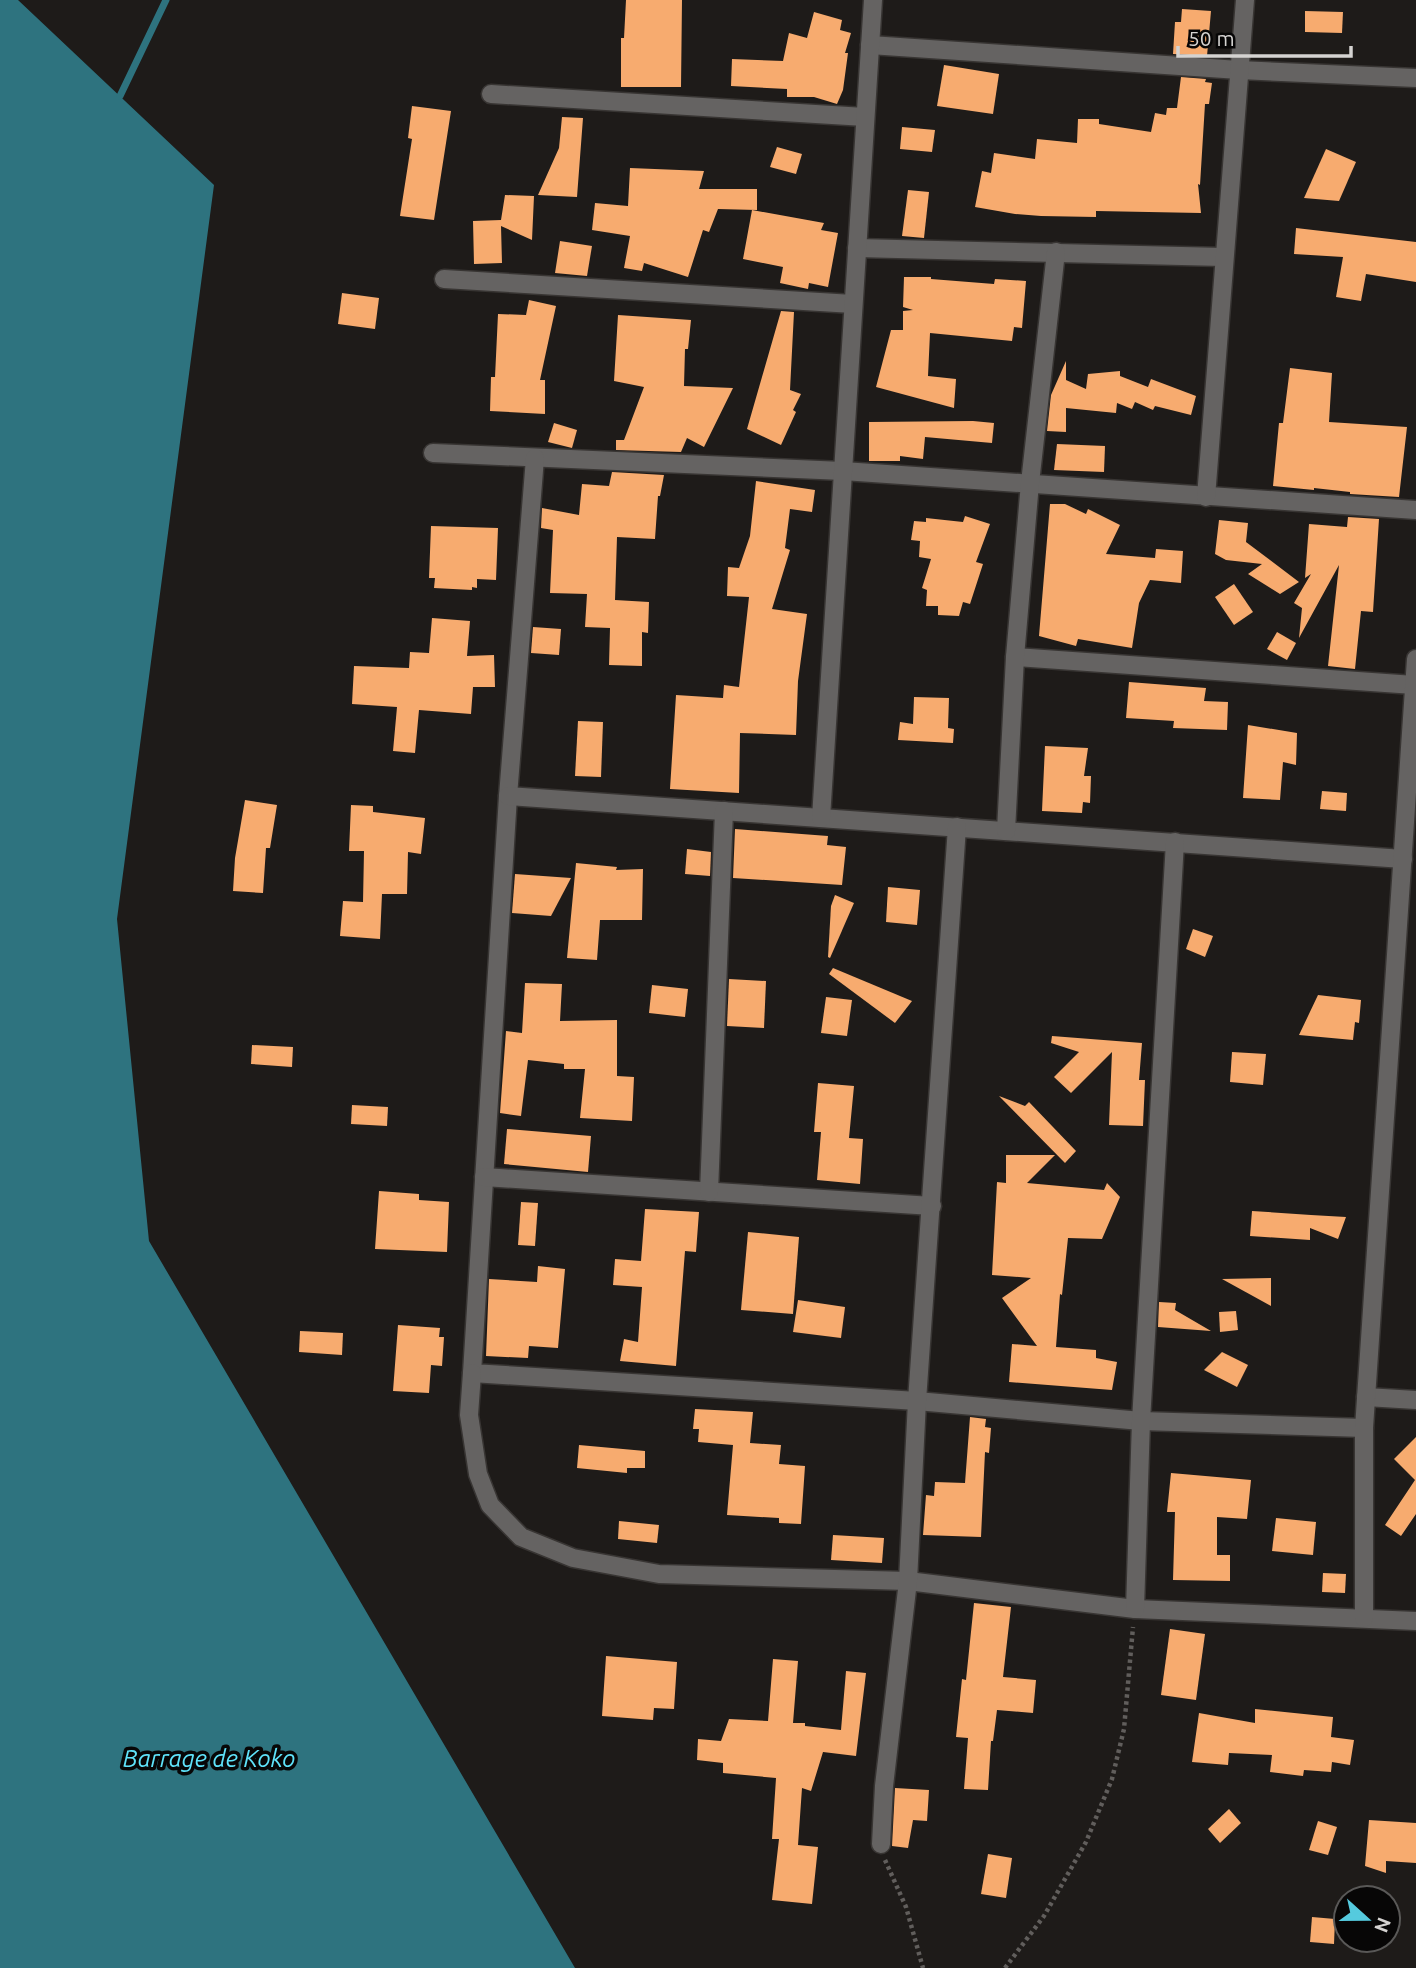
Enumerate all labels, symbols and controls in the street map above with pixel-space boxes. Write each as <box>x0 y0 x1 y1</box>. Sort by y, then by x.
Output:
scale bar <box>1178 14 1351 58</box>
text: 50 m <box>1188 26 1235 50</box>
water label: Barrage de Koko <box>123 1745 295 1772</box>
north arrow <box>1332 1884 1402 1954</box>
text: N <box>1370 1915 1396 1936</box>

